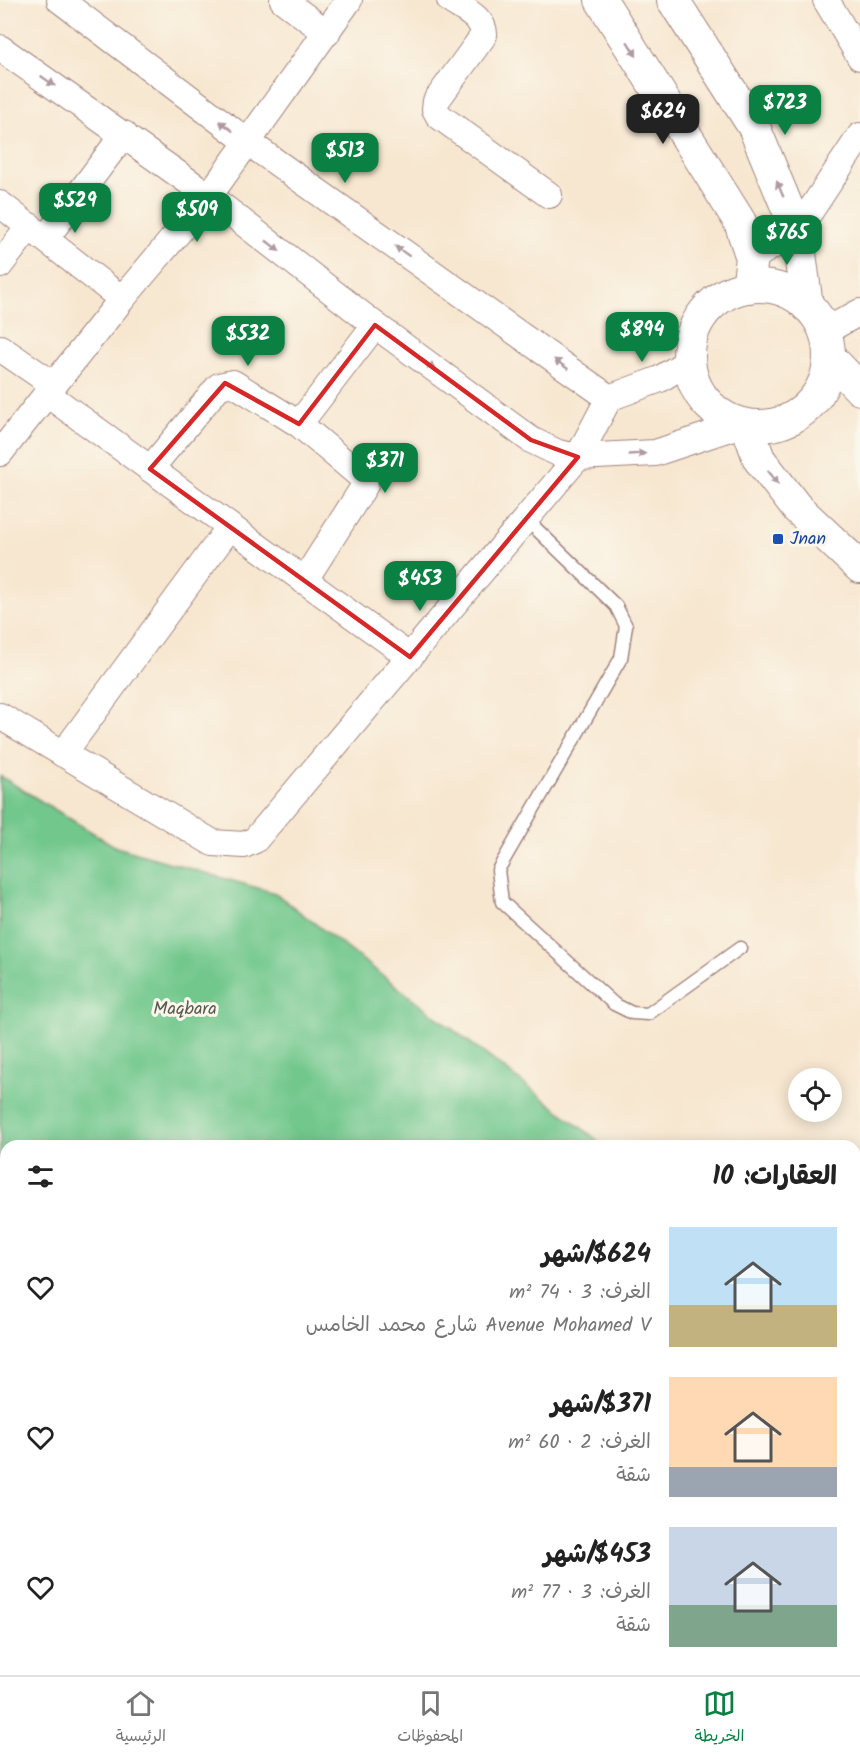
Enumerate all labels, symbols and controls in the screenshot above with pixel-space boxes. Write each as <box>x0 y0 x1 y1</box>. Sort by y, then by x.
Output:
one-way arrow <box>627 41 638 58</box>
one-way arrow <box>40 75 56 86</box>
pin: $723 <box>749 85 821 136</box>
text: $723 <box>763 88 807 120</box>
pin: $624 <box>627 94 699 145</box>
text: $624 <box>640 97 686 129</box>
one-way arrow <box>219 120 235 132</box>
pin: $513 <box>309 133 381 184</box>
text: $513 <box>326 136 364 168</box>
one-way arrow <box>775 179 785 197</box>
pin: $529 <box>39 183 111 234</box>
text: $529 <box>53 186 97 218</box>
pin: $509 <box>161 192 233 243</box>
text: $509 <box>176 195 218 227</box>
pin: $765 <box>751 215 823 266</box>
text: $765 <box>766 218 808 250</box>
one-way arrow <box>265 239 281 252</box>
one-way arrow <box>395 245 411 257</box>
pin: $894 <box>606 312 678 363</box>
text: $894 <box>620 315 664 347</box>
pin: $532 <box>212 316 284 367</box>
text: $532 <box>226 319 270 351</box>
one-way arrow <box>420 358 436 370</box>
one-way arrow <box>554 358 570 370</box>
pin: $371 <box>349 443 421 494</box>
text: $371 <box>366 446 404 478</box>
one-way arrow <box>627 449 646 459</box>
one-way arrow <box>766 469 779 485</box>
place label: Jnan <box>790 525 826 554</box>
marker: Jnan <box>771 532 785 546</box>
pin: $453 <box>384 561 456 612</box>
text: $453 <box>398 564 442 596</box>
park label: Maqbara <box>153 995 217 1024</box>
map controls <box>788 1068 842 1122</box>
button: locate <box>788 1068 842 1122</box>
text: العقارات: 10 <box>712 1156 837 1198</box>
icon: filters <box>24 1160 57 1193</box>
text: $624/شهر <box>542 1234 651 1276</box>
icon: home <box>717 1251 789 1323</box>
icon: heart <box>24 1271 57 1304</box>
text: الغرف: 3 · 74 m² <box>509 1277 651 1309</box>
text: Avenue Mohamed V شارع محمد الخامس <box>306 1310 651 1342</box>
text: $371/شهر <box>551 1384 651 1426</box>
icon: home <box>717 1401 789 1473</box>
icon: heart <box>24 1421 57 1454</box>
text: الغرف: 2 · 60 m² <box>508 1427 651 1459</box>
text: شقة <box>616 1460 651 1492</box>
text: $453/شهر <box>543 1534 651 1576</box>
icon: home <box>717 1551 789 1623</box>
icon: heart <box>24 1571 57 1604</box>
text: الغرف: 3 · 77 m² <box>511 1577 651 1609</box>
text: شقة <box>616 1610 651 1642</box>
tab: الرئيسية <box>116 1687 166 1750</box>
tab: المحفوظات <box>397 1687 463 1750</box>
tab: الخريطة <box>694 1687 744 1750</box>

